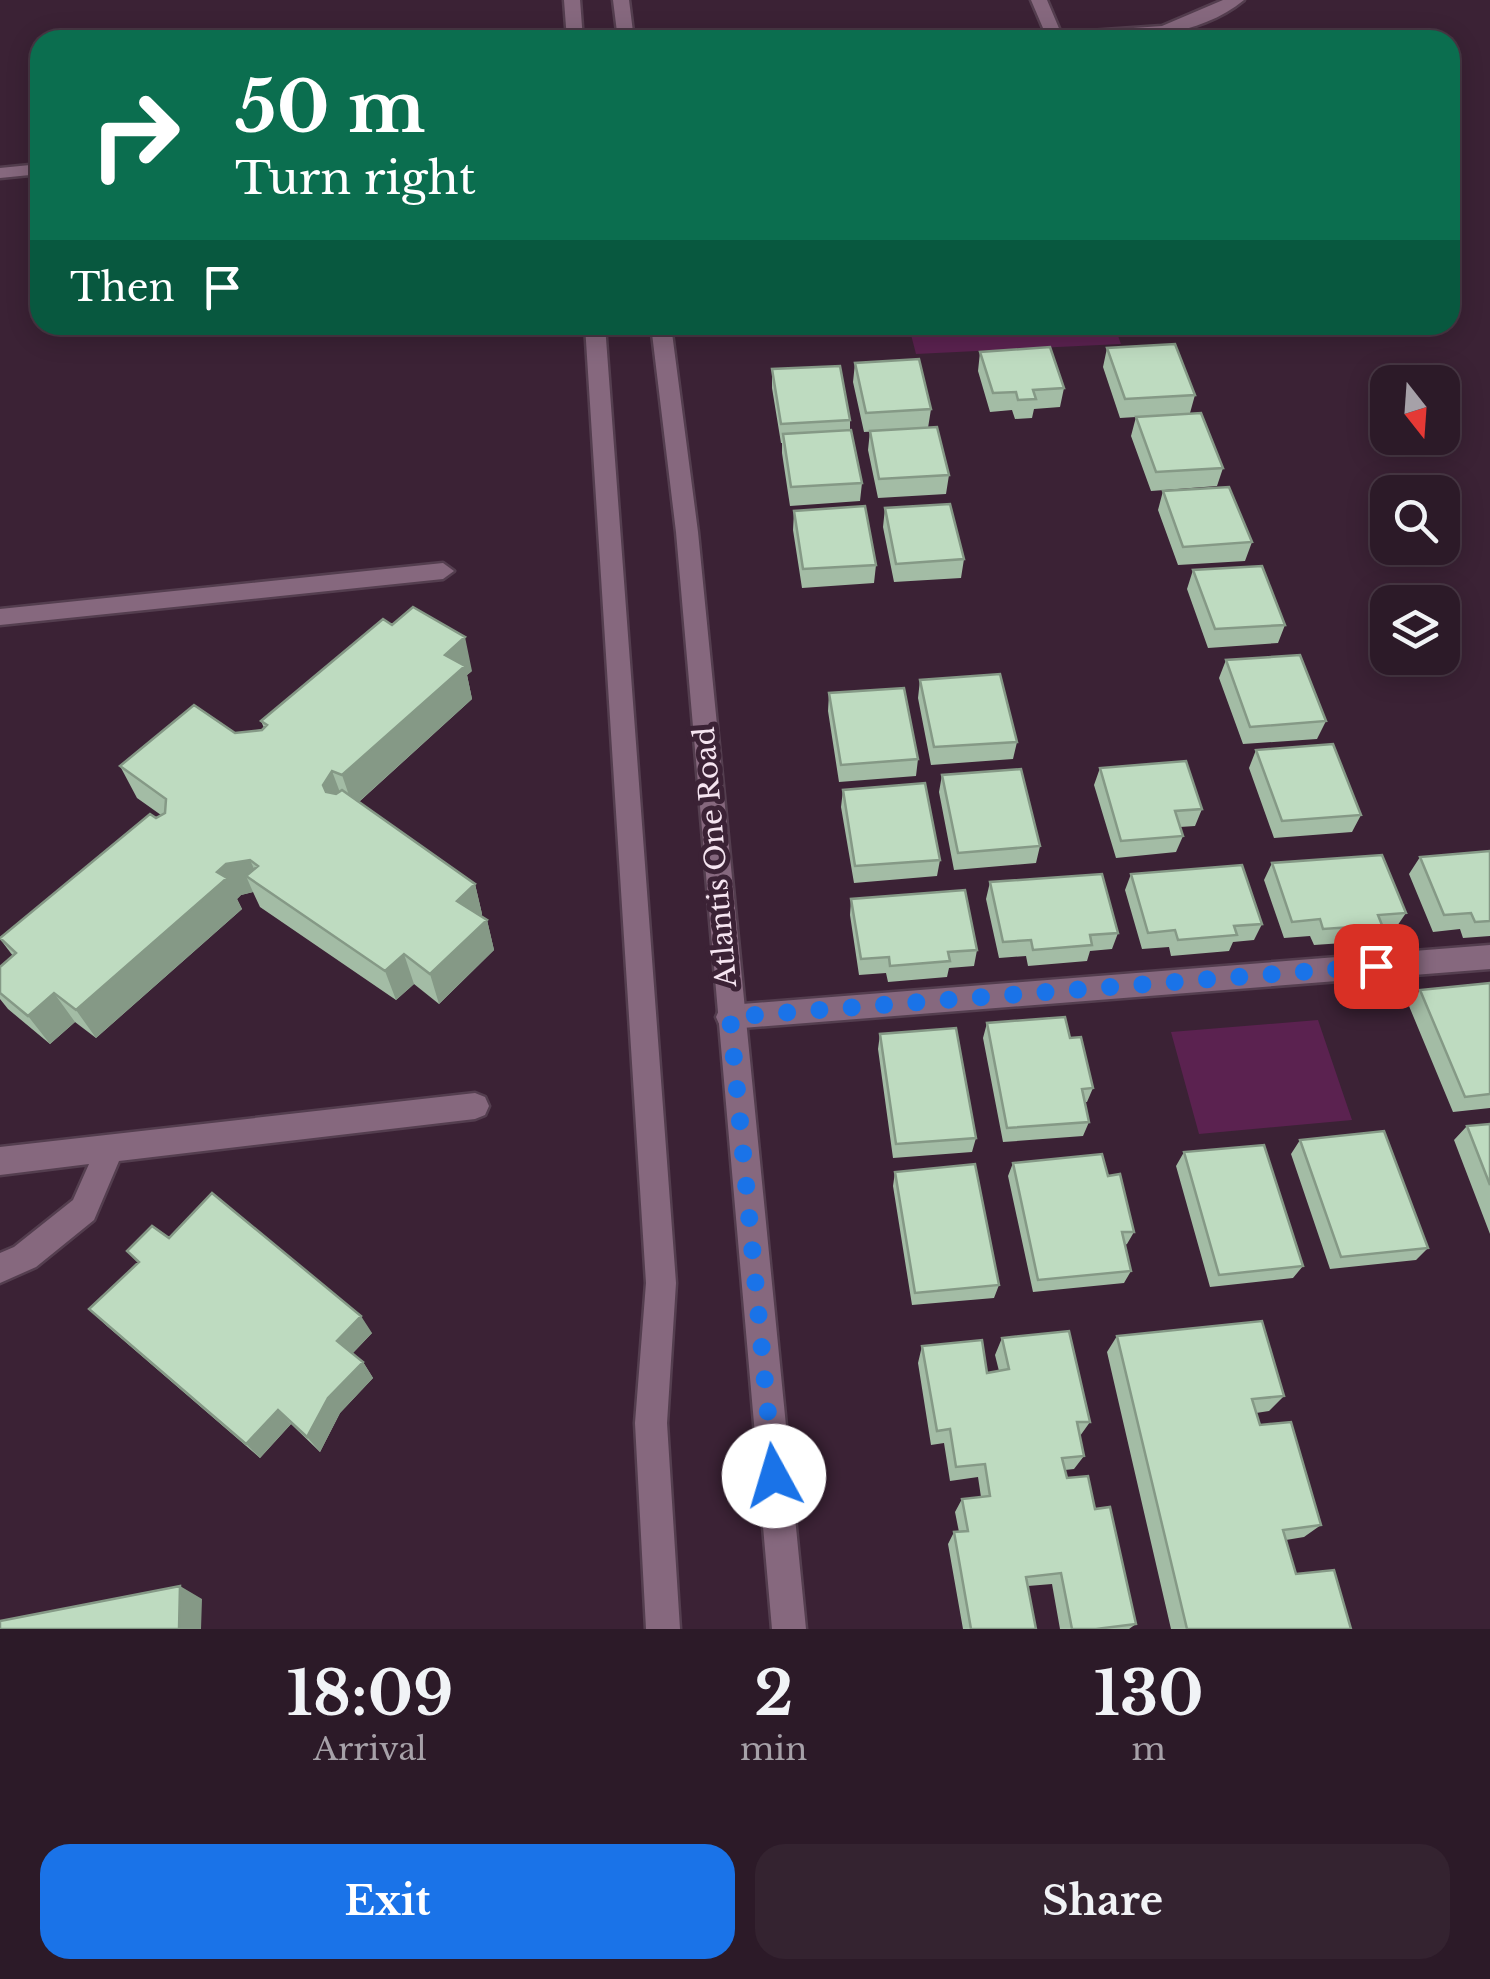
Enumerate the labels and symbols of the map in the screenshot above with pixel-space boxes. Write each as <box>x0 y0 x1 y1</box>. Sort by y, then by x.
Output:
north arrow <box>1370 365 1460 455</box>
street label: Atlantis One Road <box>687 725 744 990</box>
pin <box>1334 924 1419 1009</box>
position arrow <box>722 1424 826 1528</box>

